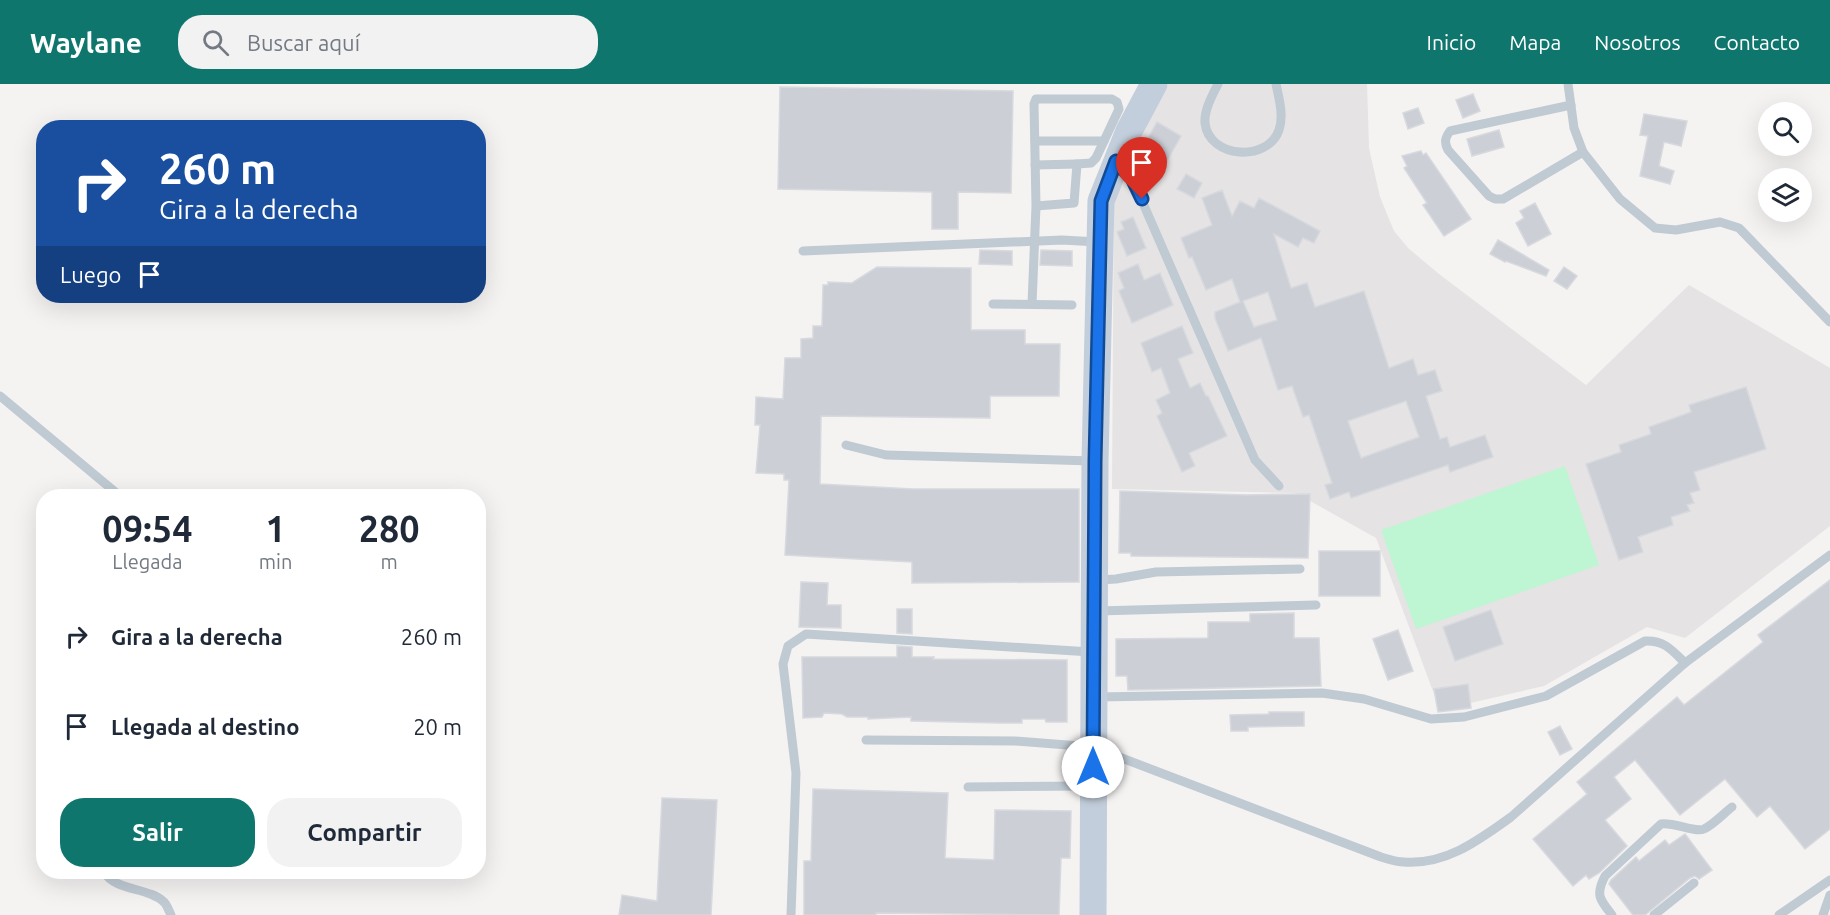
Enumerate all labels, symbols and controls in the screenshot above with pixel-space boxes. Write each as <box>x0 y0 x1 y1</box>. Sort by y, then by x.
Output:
search box <box>178 15 598 69</box>
icon: search <box>199 26 232 59</box>
text: Waylane <box>30 27 142 58</box>
text: Buscar aquí <box>247 30 360 55</box>
text: Inicio <box>1427 30 1476 54</box>
text: Mapa <box>1509 30 1561 54</box>
text: Nosotros <box>1594 30 1681 54</box>
text: Contacto <box>1714 30 1800 54</box>
map controls <box>1758 102 1812 222</box>
button: search <box>1758 102 1812 156</box>
pin <box>1116 137 1167 199</box>
icon: right <box>60 144 138 222</box>
text: 260 m <box>159 145 276 192</box>
icon: arrive <box>1125 146 1158 179</box>
button: layers <box>1758 168 1812 222</box>
text: Gira a la derecha <box>159 194 359 224</box>
icon: arrive <box>133 258 166 291</box>
text: Luego <box>60 262 121 287</box>
text: 09:54 <box>102 508 192 549</box>
text: 1 <box>265 508 286 549</box>
text: 280 <box>359 508 420 549</box>
text: Llegada <box>112 550 183 573</box>
text: min <box>259 550 292 573</box>
text: m <box>381 550 398 573</box>
icon: right <box>60 620 93 653</box>
text: Gira a la derecha <box>111 624 283 649</box>
text: 260 m <box>401 624 462 649</box>
icon: arrive <box>60 710 93 743</box>
text: Llegada al destino <box>111 714 299 739</box>
text: 20 m <box>413 714 462 739</box>
position arrow <box>1061 735 1125 799</box>
button: Salir <box>60 798 255 867</box>
button: Compartir <box>267 798 462 867</box>

